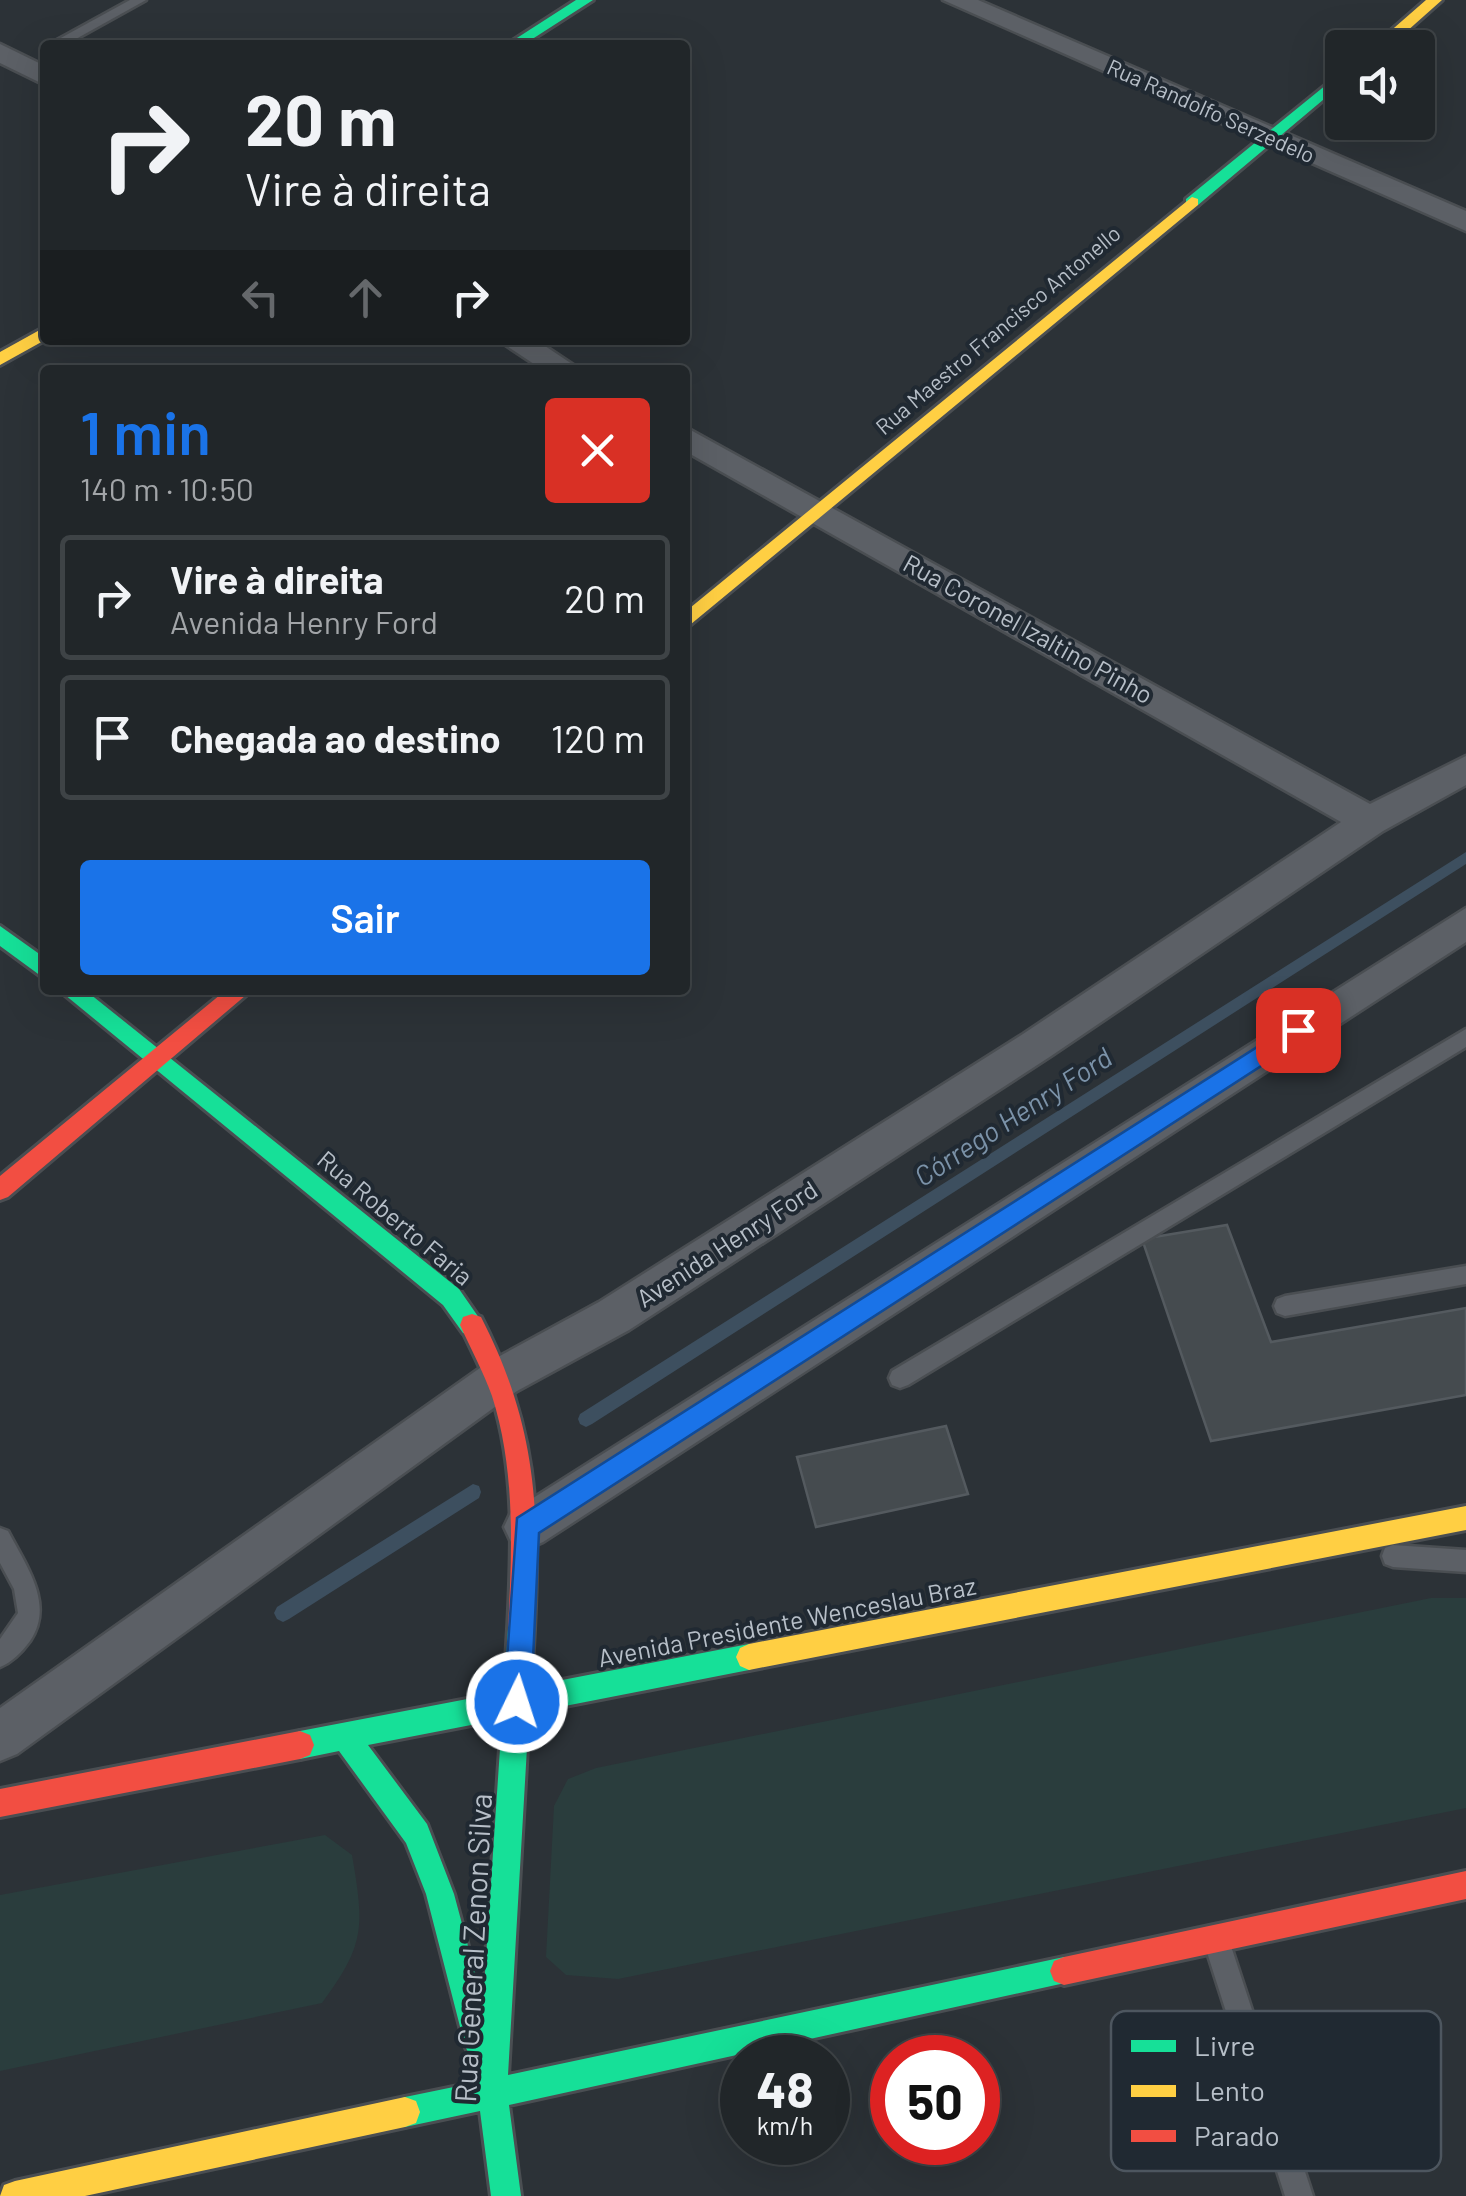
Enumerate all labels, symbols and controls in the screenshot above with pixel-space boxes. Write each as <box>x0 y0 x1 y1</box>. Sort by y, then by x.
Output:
map controls <box>1325 30 1435 140</box>
button: sound <box>1325 30 1435 140</box>
street label: Rua Randolfo Serzedelo <box>1104 53 1319 168</box>
text: 20 m <box>245 76 397 160</box>
icon: right <box>80 80 210 210</box>
text: Vire à direita <box>245 161 491 215</box>
street label: Rua Maestro Francisco Antonello <box>870 219 1125 439</box>
icon: left <box>233 270 288 325</box>
icon: ahead <box>338 270 393 325</box>
icon: right <box>443 270 498 325</box>
text: 1 min <box>80 395 211 467</box>
button: close <box>545 398 650 503</box>
text: 140 m · 10:50 <box>80 469 254 507</box>
street label: Rua Coronel Izaltino Pinho <box>899 547 1158 709</box>
text: Vire à direita <box>170 556 384 602</box>
icon: right <box>85 570 140 625</box>
text: 20 m <box>564 575 645 621</box>
text: Avenida Henry Ford <box>170 602 438 640</box>
icon: arrive <box>85 710 140 765</box>
text: Chegada ao destino <box>170 715 501 761</box>
text: 120 m <box>551 715 645 761</box>
button: Sair <box>80 860 650 975</box>
pin <box>1256 988 1341 1073</box>
icon: arrive <box>1271 1003 1326 1058</box>
water label: Córrego Henry Ford <box>907 1039 1118 1193</box>
street label: Rua Roberto Faria <box>312 1144 479 1291</box>
street label: Avenida Henry Ford <box>630 1174 822 1313</box>
street label: Avenida Presidente Wenceslau Braz <box>595 1570 978 1672</box>
position arrow <box>465 1650 569 1754</box>
street label: Rua General Zenon Silva <box>446 1792 498 2103</box>
legend <box>1111 2011 1441 2171</box>
text: Livre <box>1194 2028 1255 2062</box>
speed limit sign: 50 <box>870 2035 1000 2165</box>
text: 48 <box>756 2058 814 2118</box>
text: Lento <box>1194 2073 1265 2107</box>
text: km/h <box>757 2110 813 2140</box>
text: Parado <box>1194 2118 1280 2152</box>

